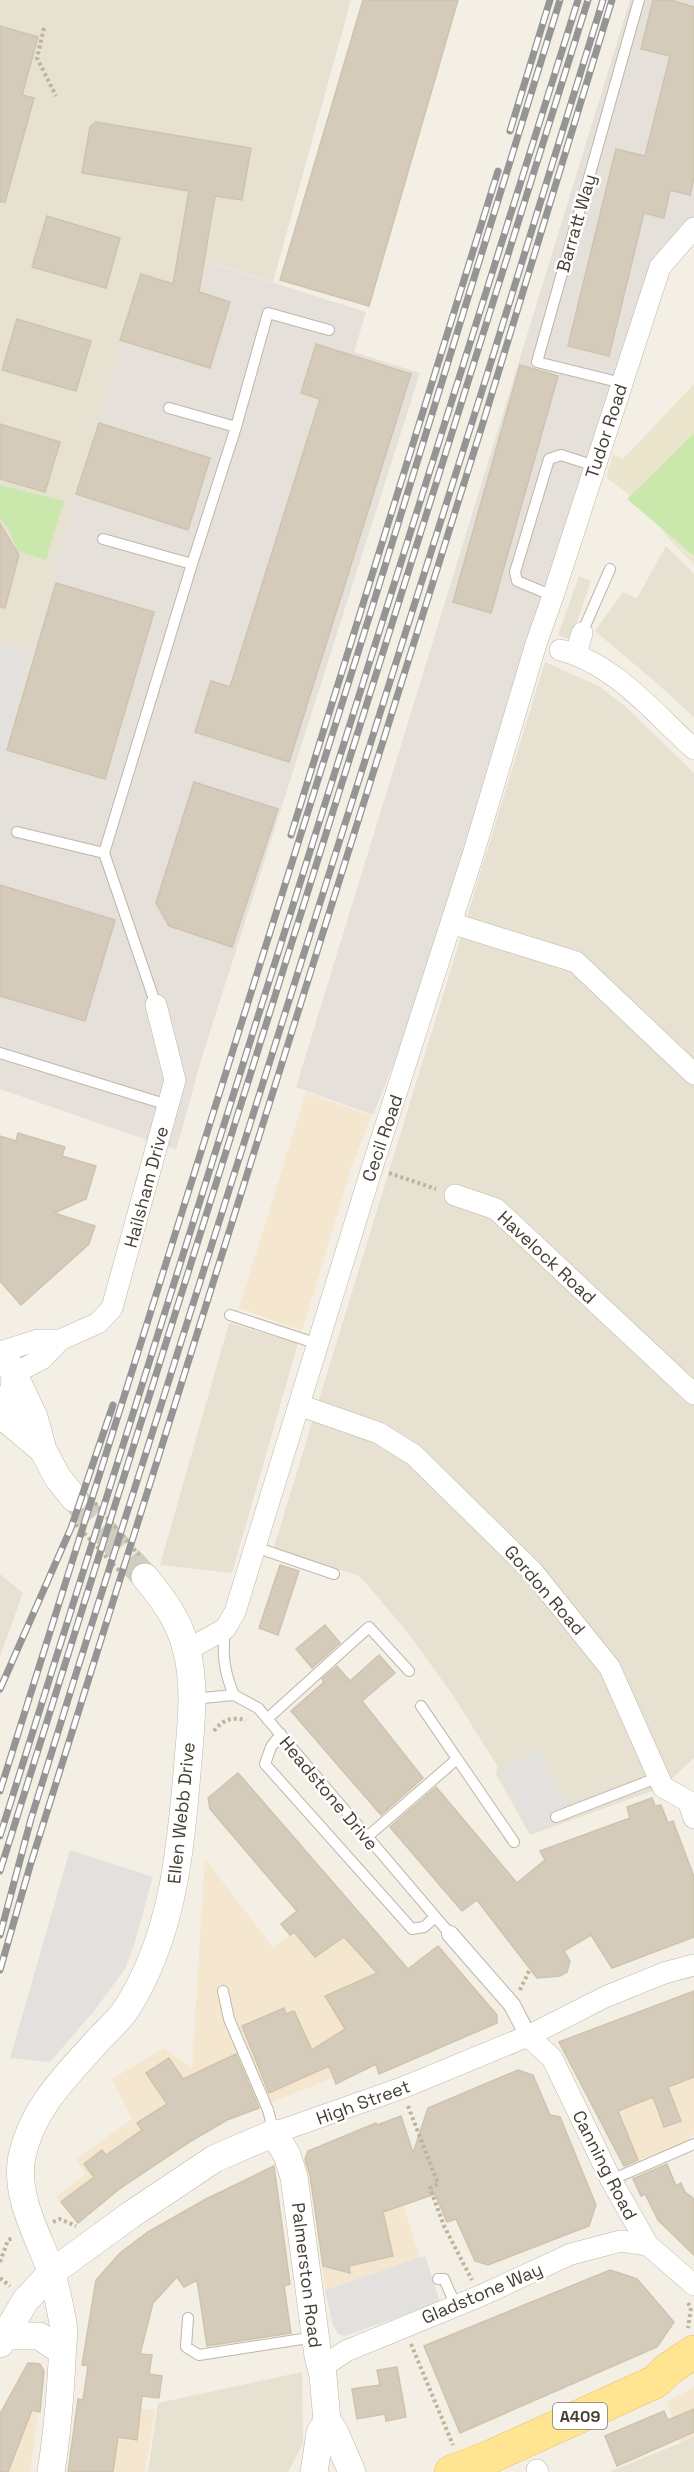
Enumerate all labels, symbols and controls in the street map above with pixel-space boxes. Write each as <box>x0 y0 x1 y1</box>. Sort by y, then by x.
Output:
street label: Barratt Way <box>551 171 601 275</box>
street label: Tudor Road <box>580 381 632 481</box>
street label: Cecil Road <box>356 1091 408 1185</box>
street label: Hailsham Drive <box>119 1124 173 1250</box>
street label: Havelock Road <box>493 1205 601 1309</box>
street label: Gordon Road <box>500 1540 590 1640</box>
street label: Headstone Drive <box>275 1731 383 1855</box>
street label: Ellen Webb Drive <box>162 1741 200 1885</box>
street label: High Street <box>313 2074 413 2130</box>
street label: Canning Road <box>568 2106 642 2224</box>
street label: Palmerston Road <box>287 2201 327 2349</box>
street label: Gladstone Way <box>418 2257 546 2329</box>
road number: A409 <box>553 2403 607 2429</box>

